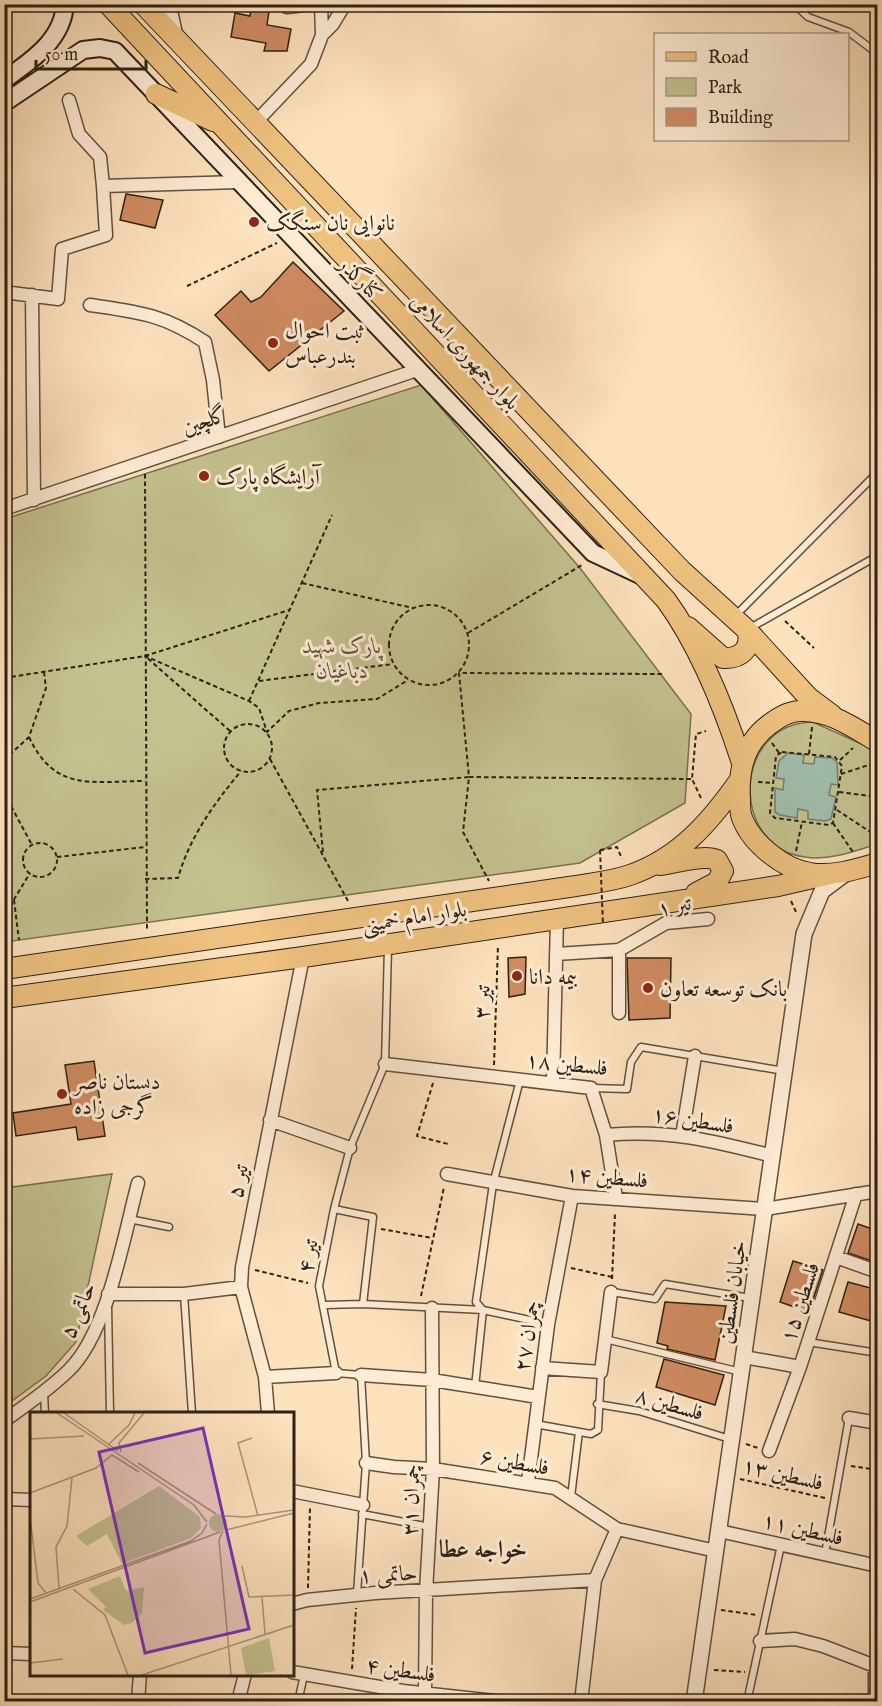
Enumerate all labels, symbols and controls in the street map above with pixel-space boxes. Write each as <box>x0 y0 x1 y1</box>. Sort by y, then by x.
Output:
scale bar <box>36 33 146 71</box>
legend <box>654 33 849 141</box>
text: 50 m <box>45 44 78 67</box>
text: Road <box>708 47 749 70</box>
text: Park <box>708 77 743 100</box>
text: Building <box>708 107 773 130</box>
place label: نانوایی نان سنگک <box>266 209 395 238</box>
marker: نانوایی نان سنگک <box>247 215 261 229</box>
street label: کنارگذر <box>330 247 390 308</box>
street label: بلوار جمهوری اسلامی <box>403 288 526 416</box>
place label: ثبت احوال بندرعباس <box>285 318 365 371</box>
marker: ثبت احوال بندرعباس <box>266 336 280 350</box>
street label: گلچین <box>178 400 231 443</box>
place label: آرایشگاه پارک <box>216 463 322 493</box>
marker: آرایشگاه پارک <box>197 469 211 483</box>
park label: پارک شهید دباغیان <box>302 633 383 686</box>
street label: تیر ۱ <box>655 889 695 924</box>
street label: بلوار امام خمینی <box>360 896 469 944</box>
place label: بیمه دانا <box>529 964 578 992</box>
marker: بیمه دانا <box>510 969 524 983</box>
place label: بانک توسعه تعاون <box>660 976 787 1004</box>
marker: بانک توسعه تعاون <box>641 981 655 995</box>
street label: تیر ۳ <box>468 984 498 1020</box>
street label: فلسطین ۱۸ <box>524 1047 609 1083</box>
place label: دبستان ناصر گرجی زاده <box>72 1069 160 1122</box>
marker: دبستان ناصر گرجی زاده <box>55 1087 69 1101</box>
street label: فلسطین ۱۶ <box>650 1101 736 1141</box>
street label: فلسطین ۱۴ <box>564 1160 649 1196</box>
street label: تیر ۵ <box>222 1161 256 1201</box>
street label: تیر ۴ <box>292 1236 326 1275</box>
street label: خیابان فلسطین <box>712 1239 754 1346</box>
street label: فلسطین ۱۵ <box>775 1259 827 1346</box>
street label: حاتمی ۵ <box>55 1278 103 1343</box>
street label: چمران ۲۷ <box>509 1299 547 1374</box>
street label: فلسطین ۸ <box>632 1382 707 1428</box>
inset map <box>30 1412 294 1676</box>
street label: فلسطین ۶ <box>478 1443 551 1483</box>
street label: فلسطین ۱۳ <box>739 1452 826 1498</box>
street label: چمران ۳۱ <box>397 1464 427 1536</box>
street label: فلسطین ۱۱ <box>759 1507 846 1553</box>
district label: خواجه عطا <box>439 1535 527 1566</box>
street label: حاتمی ۱ <box>358 1559 418 1591</box>
street label: فلسطین ۴ <box>364 1652 437 1690</box>

